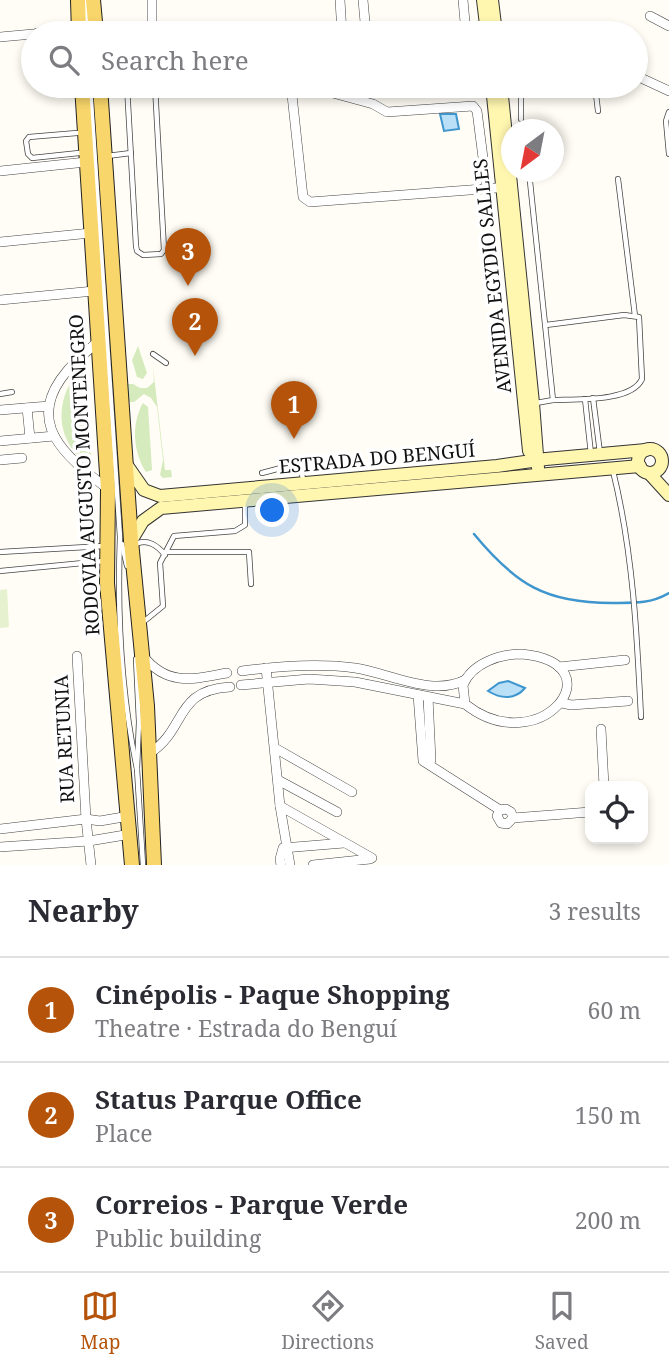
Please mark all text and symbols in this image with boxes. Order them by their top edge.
search box [21,21,648,98]
icon: search [45,41,83,79]
text: Search here [101,42,249,78]
north arrow [501,119,564,182]
street label: AVENIDA EGYDIO SALLES [467,157,517,395]
pin: 3 [165,228,211,286]
pin: 2 [172,298,218,356]
street label: RODOVIA AUGUSTO MONTENEGRO [63,314,105,636]
pin: 1 [271,381,317,439]
street label: ESTRADA DO BENGUÍ [278,436,476,480]
your location [255,493,289,527]
street label: RUA RETUNIA [48,674,80,804]
map controls [585,781,648,844]
button: locate [585,781,648,844]
text: Nearby [28,890,139,931]
text: 3 results [548,895,641,927]
text: Cinépolis - Paque Shopping [95,976,450,1012]
text: 1 [45,994,58,1026]
text: 60 m [588,994,641,1026]
text: Theatre · Estrada do Benguí [95,1012,397,1044]
text: Status Parque Office [95,1081,362,1117]
text: 2 [45,1099,58,1131]
text: 150 m [575,1099,641,1131]
text: Place [95,1117,153,1149]
text: Correios - Parque Verde [95,1186,408,1222]
text: 3 [45,1204,58,1236]
text: 200 m [575,1204,641,1236]
text: Public building [95,1222,261,1254]
tab: Map [80,1287,121,1355]
tab: Directions [281,1287,374,1355]
tab: Saved [535,1287,589,1355]

